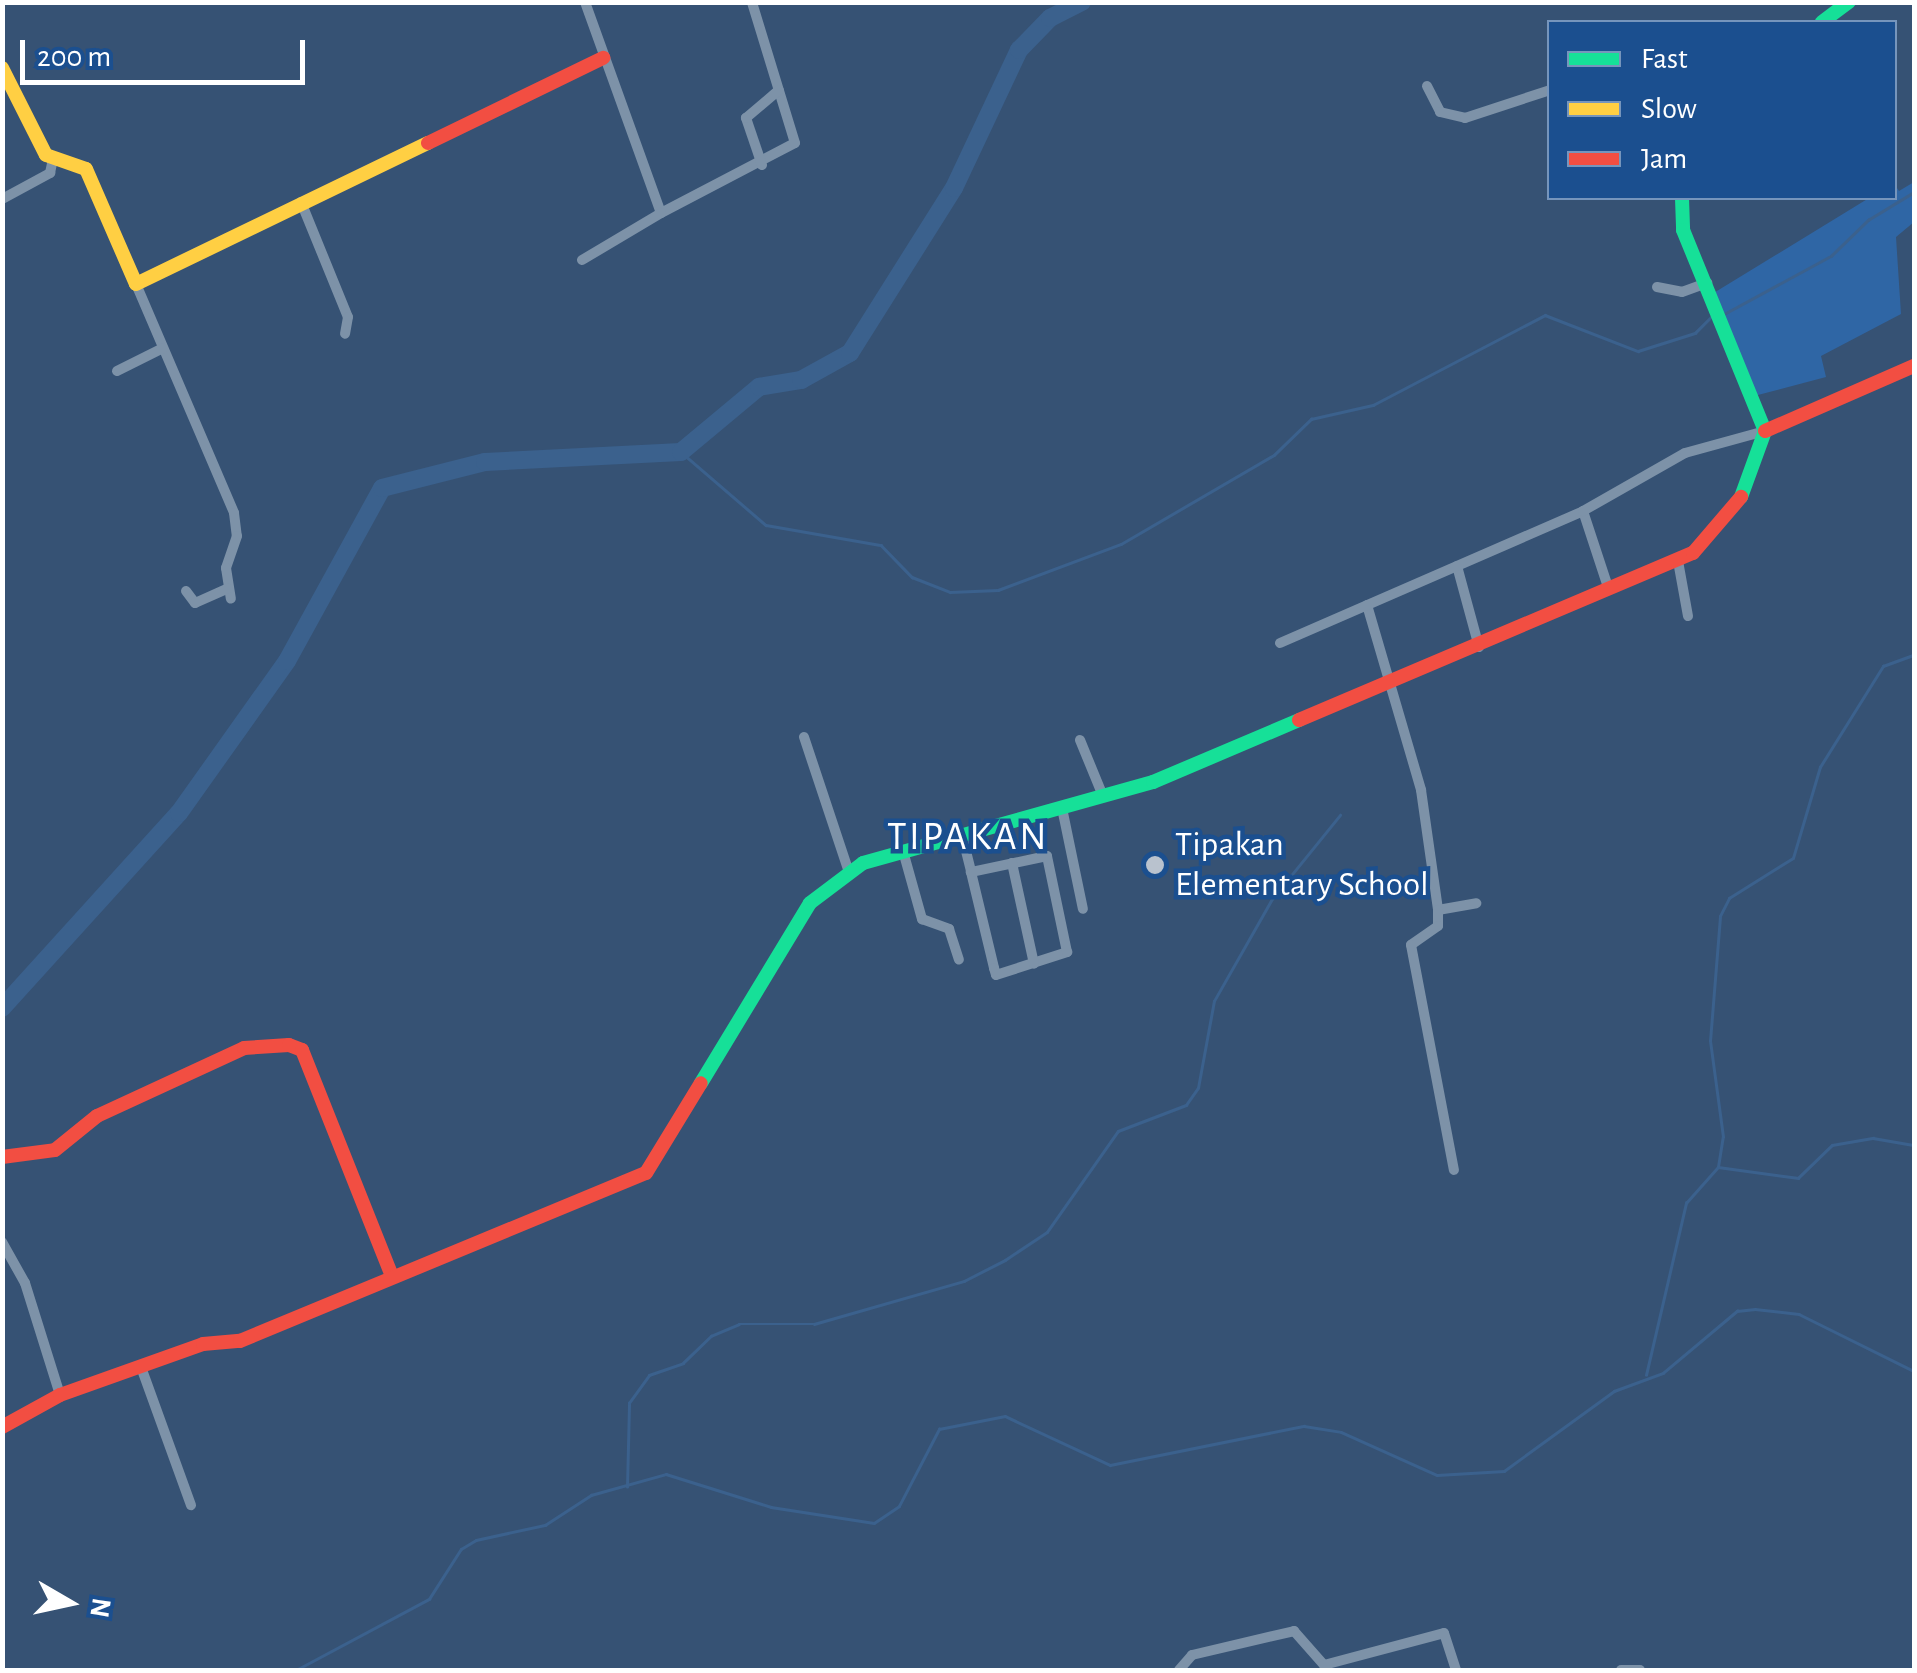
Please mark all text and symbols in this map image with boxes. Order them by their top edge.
scale bar [25,20,310,82]
legend [1547,20,1897,200]
text: 200 m [37,42,111,72]
text: Fast [1641,44,1688,74]
text: Slow [1641,94,1697,124]
text: Jam [1641,144,1687,174]
district label: TIPAKAN [887,813,1049,861]
place label: Tipakan Elementary School [1175,824,1429,906]
marker: Tipakan Elementary School [1144,854,1166,876]
north arrow [20,1553,120,1653]
text: N [84,1596,115,1619]

